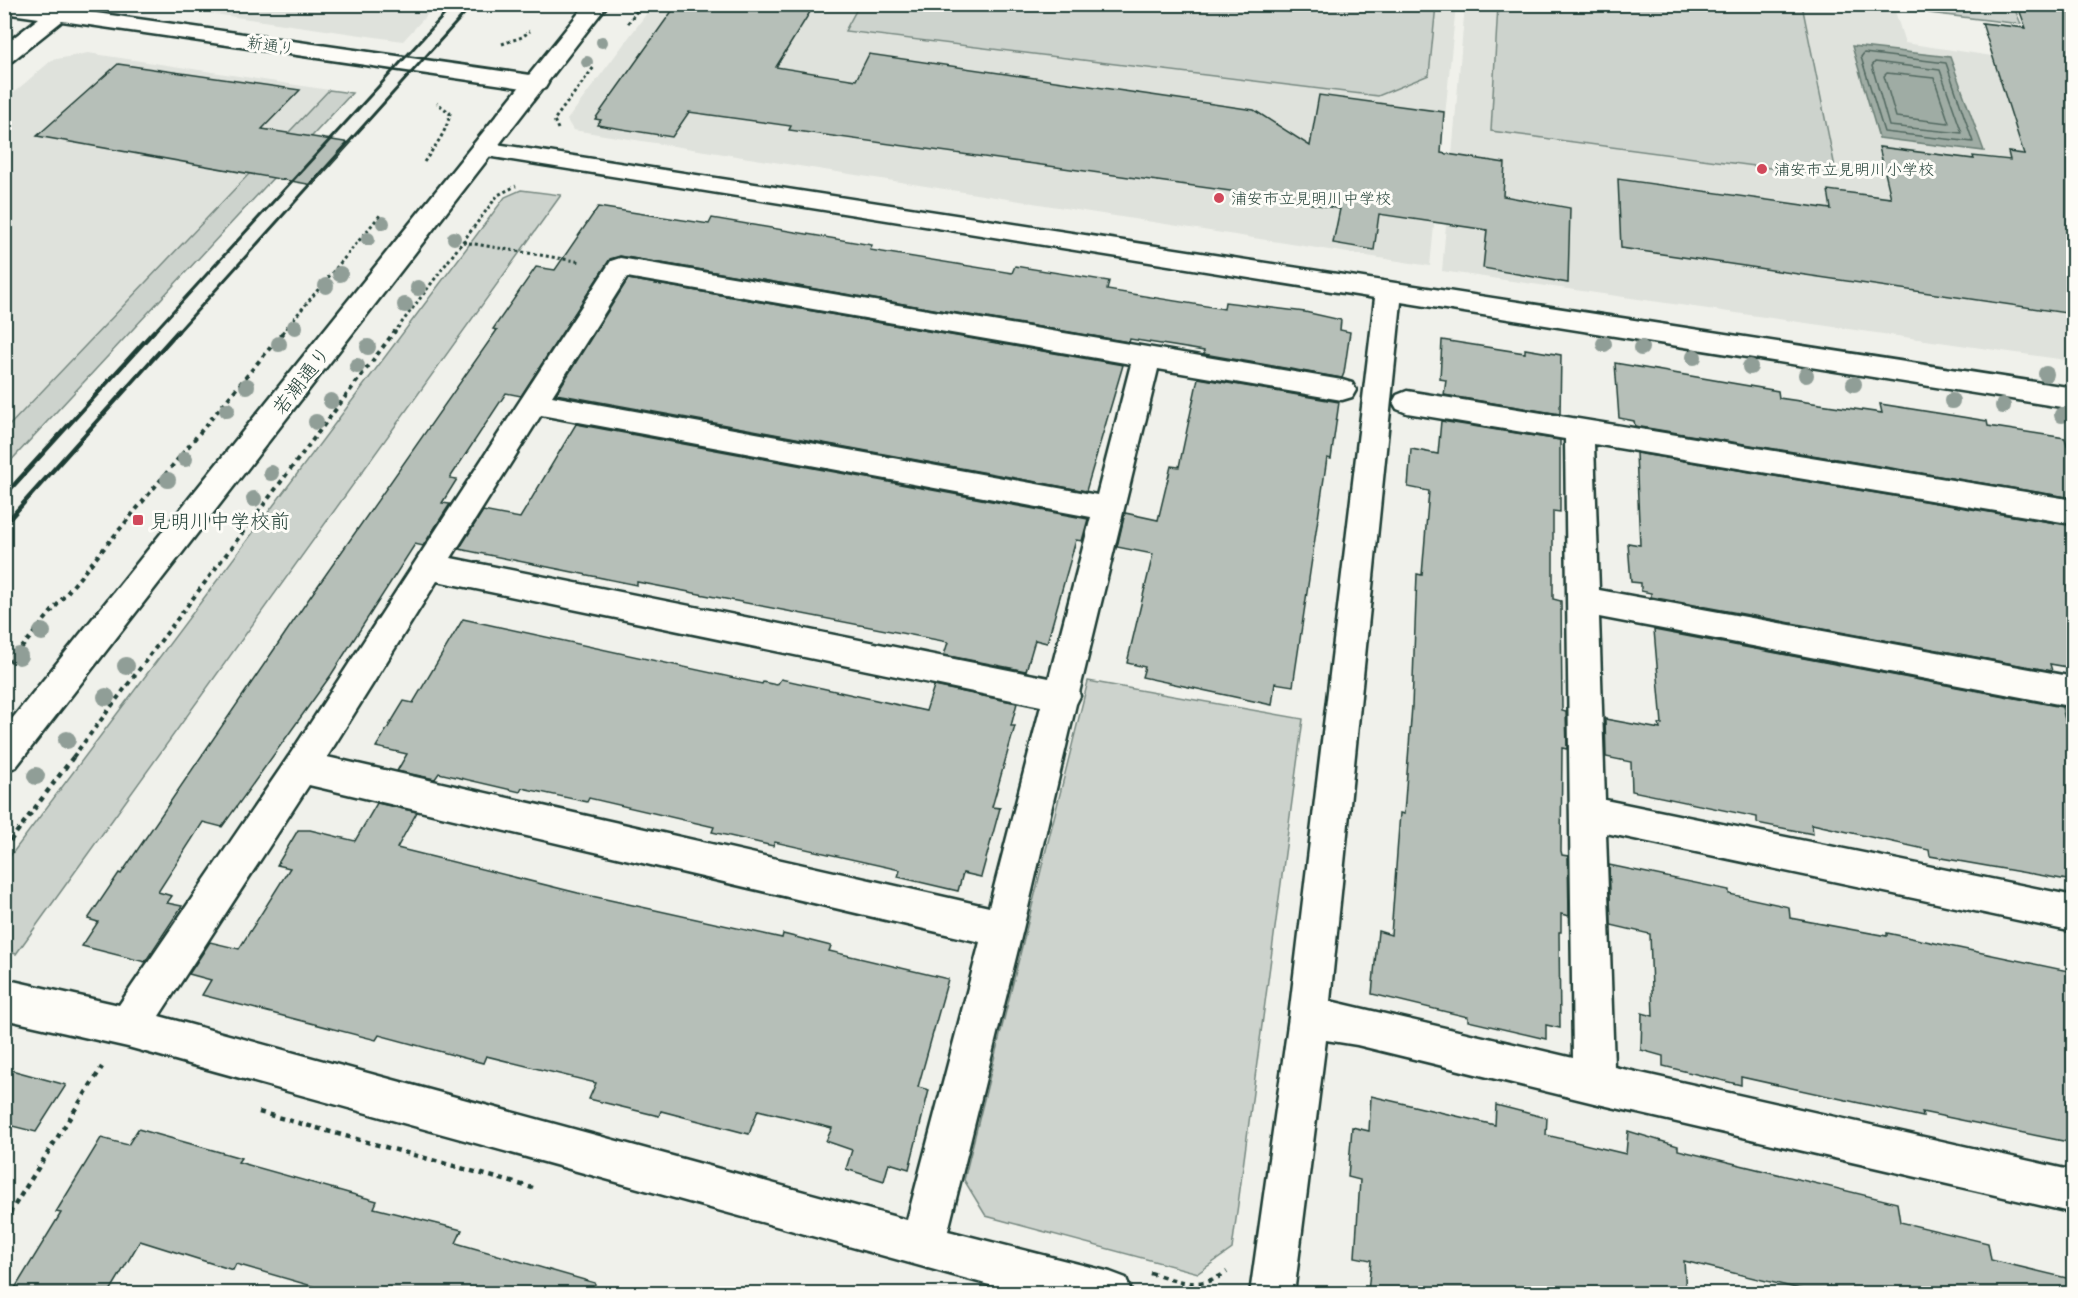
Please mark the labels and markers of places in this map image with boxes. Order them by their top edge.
place label: 浦安市立見明川小学校 [1774,159,1934,179]
marker: 浦安市立見明川小学校 [1755,162,1769,176]
place label: 浦安市立見明川中学校 [1231,188,1391,208]
marker: 浦安市立見明川中学校 [1212,191,1226,205]
place label: 見明川中学校前 [150,508,290,533]
marker: 見明川中学校前 [131,513,145,527]

